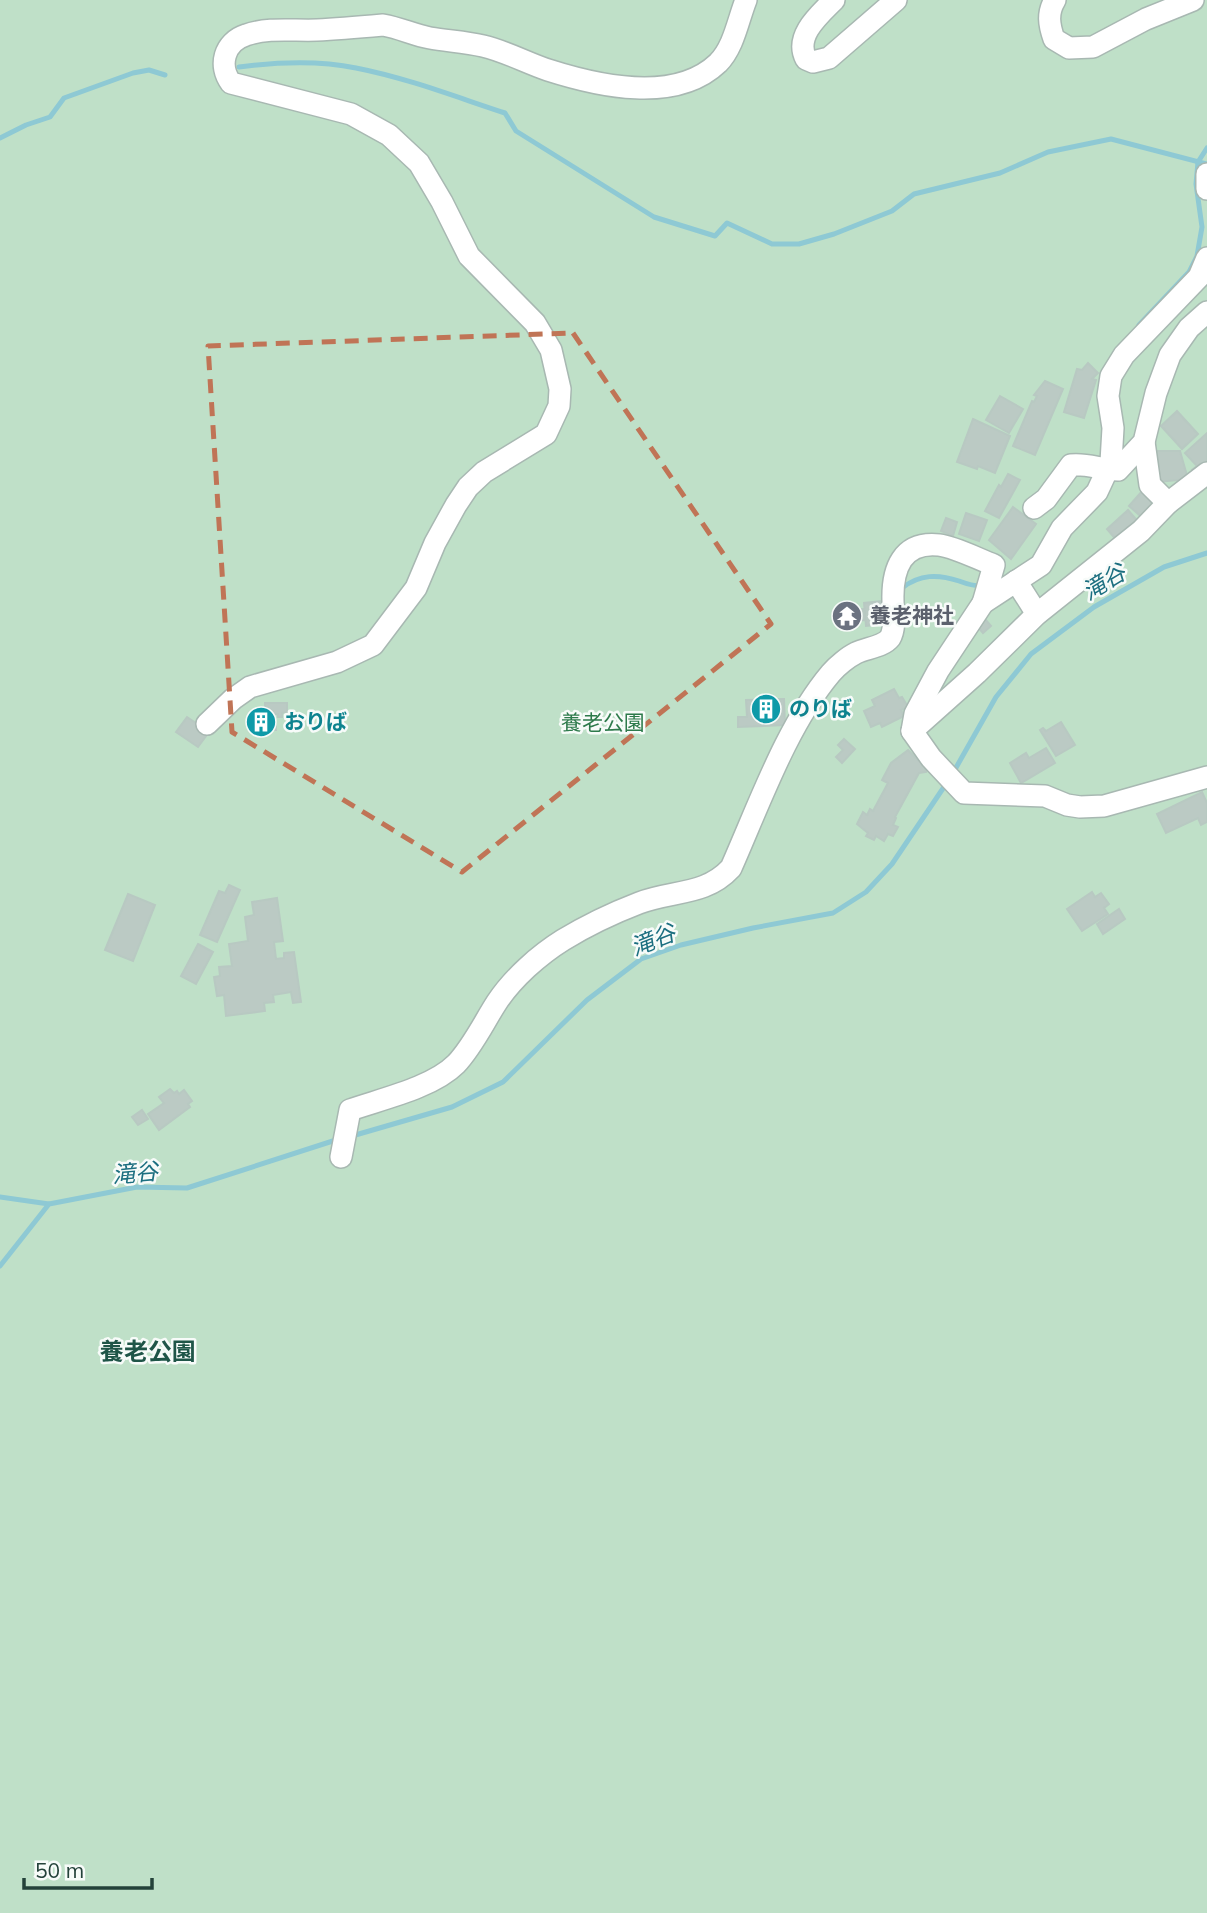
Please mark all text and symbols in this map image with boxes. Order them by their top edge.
water label: 滝谷 [1077,556,1133,606]
temple icon: 養老神社 [830,599,864,633]
place label: 養老神社 [870,602,954,628]
building icon: のりば [749,692,783,726]
place label: のりば [789,695,852,721]
building icon: おりば [244,705,278,739]
place label: おりば [284,708,347,734]
park label: 養老公園 [561,709,645,735]
water label: 滝谷 [626,917,681,962]
water label: 滝谷 [111,1156,161,1189]
district label: 養老公園 [100,1336,196,1366]
scale bar [24,1846,152,1890]
text: 50 m [35,1857,84,1883]

